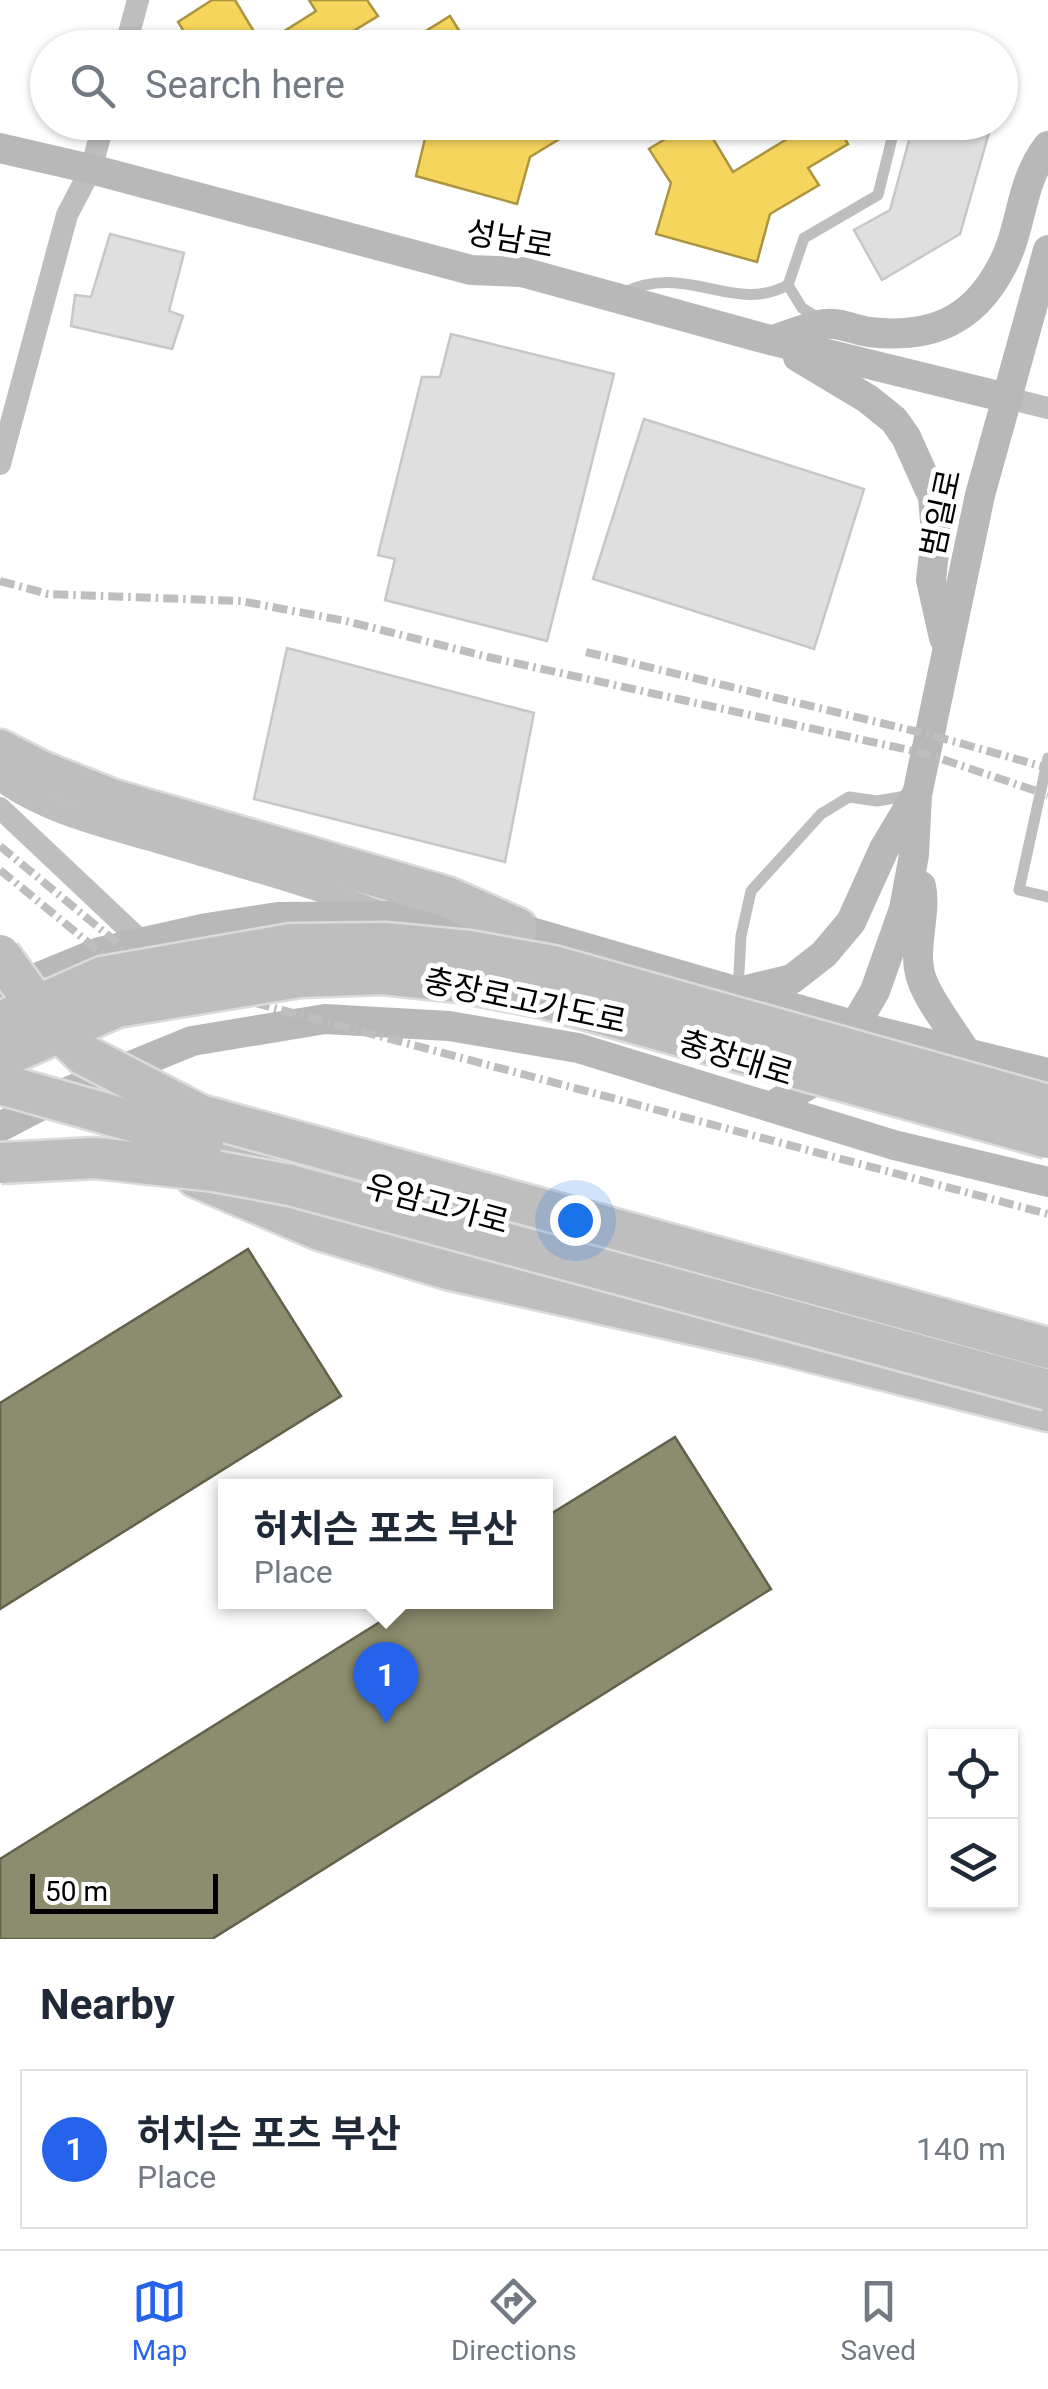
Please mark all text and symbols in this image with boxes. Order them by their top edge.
search box [30,30,1018,140]
icon: search [65,58,120,113]
text: Search here [145,63,345,107]
street label: 성남로 [463,213,557,265]
street label: 범일로 [913,466,969,560]
street label: 충장로고가도로 [420,961,630,1041]
street label: 충장대로 [674,1023,798,1093]
street label: 우암고가로 [361,1167,513,1241]
your location [550,1195,601,1246]
popup [218,1479,553,1609]
text: 허치슨 포츠 부산 [254,1507,517,1551]
text: Place [254,1553,333,1591]
pin: 1 [354,1642,418,1724]
map controls [928,1729,1018,1909]
button: locate [928,1729,1018,1819]
button: layers [928,1819,1018,1909]
scale bar [30,1869,218,1914]
text: 50 m [45,1875,108,1908]
text: Nearby [40,1980,175,2029]
text: 허치슨 포츠 부산 [137,2112,401,2156]
text: 1 [65,2130,84,2168]
text: 140 m [916,2130,1006,2168]
text: Place [137,2158,216,2196]
tab: Map [132,2274,187,2367]
tab: Directions [451,2274,577,2367]
tab: Saved [840,2274,916,2367]

